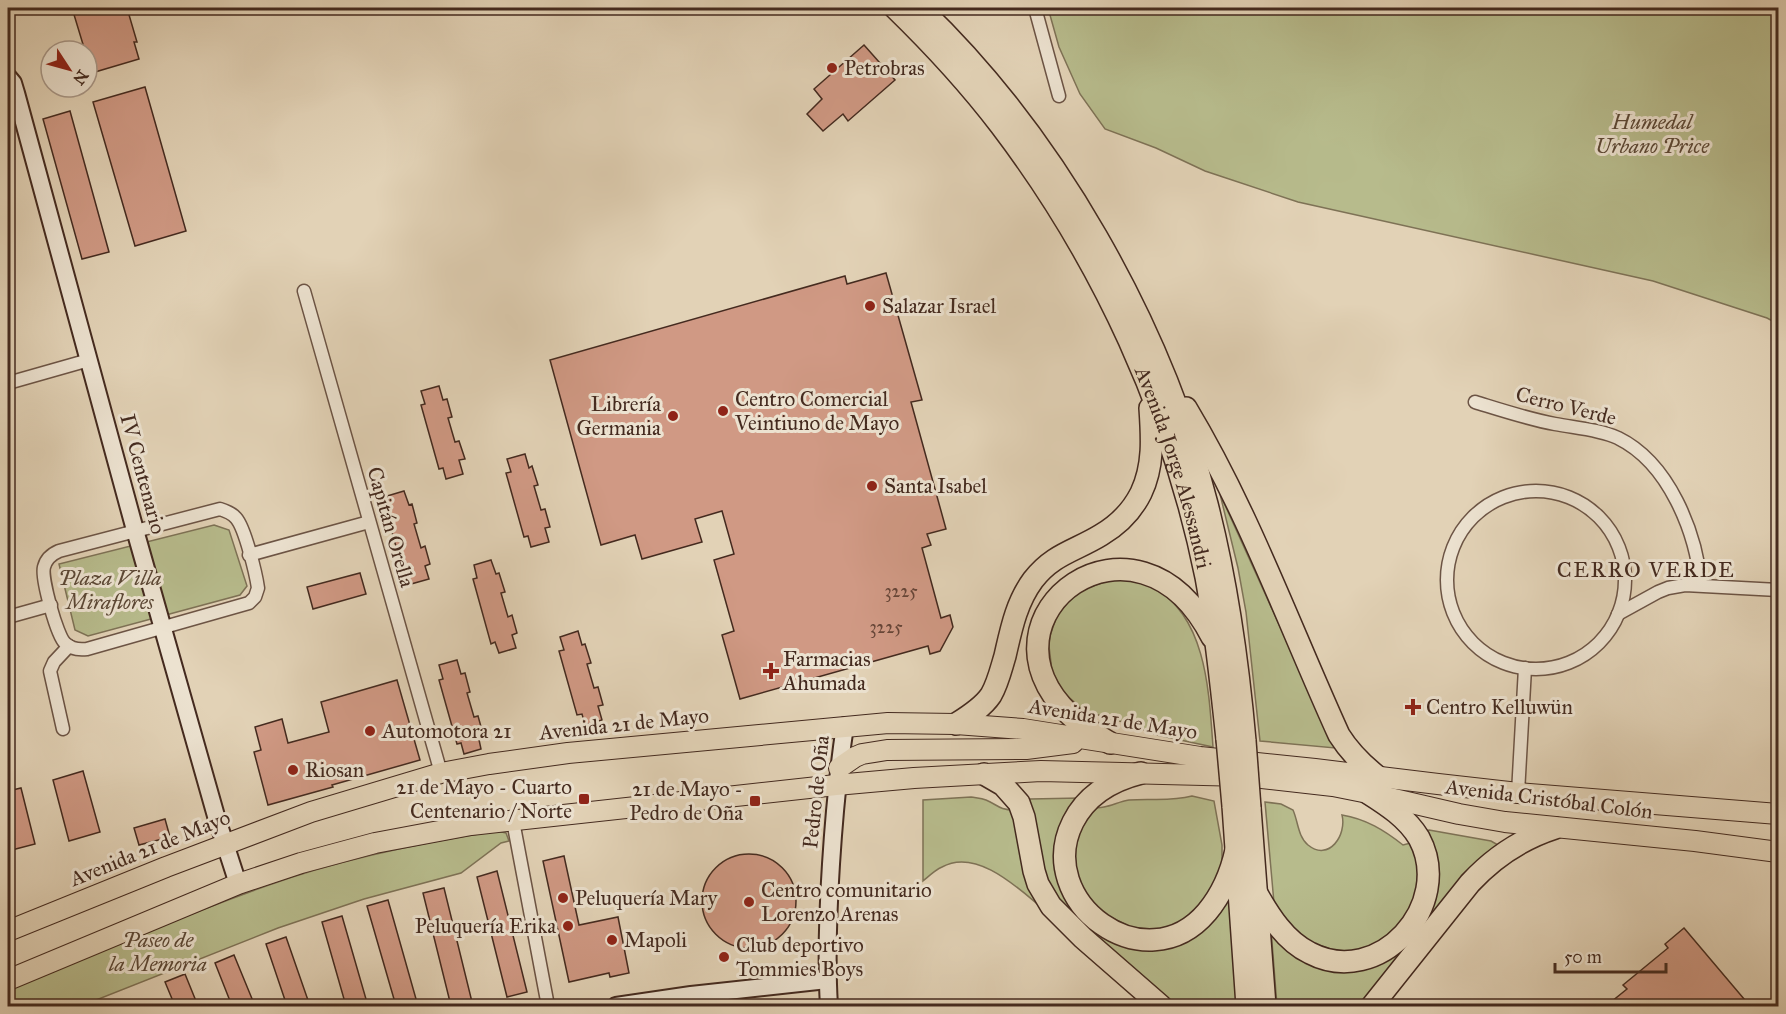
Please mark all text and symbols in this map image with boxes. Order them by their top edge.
north arrow [39,39,99,99]
place label: Petrobras [844,55,925,81]
marker: Petrobras [825,61,839,75]
text: N [69,66,92,89]
park label: Humedal Urbano Price [1595,109,1710,159]
place label: Salazar Israel [882,293,996,319]
marker: Salazar Israel [863,299,877,313]
street label: Avenida Jorge Alessandri [1129,362,1217,571]
street label: Cerro Verde [1513,381,1619,431]
place label: Centro Comercial Veintiuno de Mayo [734,386,900,436]
place label: Librería Germania [577,391,661,441]
marker: Centro Comercial Veintiuno de Mayo [716,404,730,418]
marker: Librería Germania [666,409,680,423]
street label: IV Centenario [115,411,172,537]
street label: Capitán Orella [361,464,421,590]
place label: Santa Isabel [884,473,987,499]
marker: Santa Isabel [865,479,879,493]
district label: CERRO VERDE [1557,556,1735,583]
park label: Plaza Villa Miraflores [58,565,162,616]
house number: 3225 [884,580,918,602]
house number: 3225 [869,616,903,638]
place label: Farmacias Ahumada [782,646,871,696]
marker: Farmacias Ahumada [764,664,778,678]
street label: Avenida 21 de Mayo [1026,693,1199,745]
place label: Centro Kelluwün [1426,694,1573,720]
marker: Centro Kelluwün [1404,698,1422,716]
street label: Avenida 21 de Mayo [537,702,710,746]
place label: Automotora 21 [381,718,512,744]
marker: Automotora 21 [363,724,377,738]
street label: Pedro de Oña [797,734,835,850]
place label: Riosan [305,757,364,783]
marker: Riosan [286,763,300,777]
street label: Avenida Cristóbal Colón [1443,773,1654,825]
place label: 21 de Mayo - Cuarto Centenario / Norte [396,774,572,824]
place label: 21 de Mayo - Pedro de Oña [629,776,743,826]
marker: 21 de Mayo - Cuarto Centenario / Norte [577,792,591,806]
marker: 21 de Mayo - Pedro de Oña [748,794,762,808]
street label: Avenida 21 de Mayo [65,804,234,892]
place label: Centro comunitario Lorenzo Arenas [761,877,932,927]
place label: Peluquería Mary [575,885,718,911]
marker: Peluquería Mary [556,891,570,905]
marker: Centro comunitario Lorenzo Arenas [742,895,756,909]
place label: Peluquería Erika [415,913,556,939]
marker: Peluquería Erika [561,919,575,933]
park label: Paseo de la Memoria [108,927,207,977]
place label: Mapoli [624,927,687,953]
place label: Club deportivo Tommies Boys [736,932,864,982]
marker: Mapoli [605,933,619,947]
scale bar [1555,936,1666,974]
text: 50 m [1564,946,1602,968]
marker: Club deportivo Tommies Boys [717,950,731,964]

